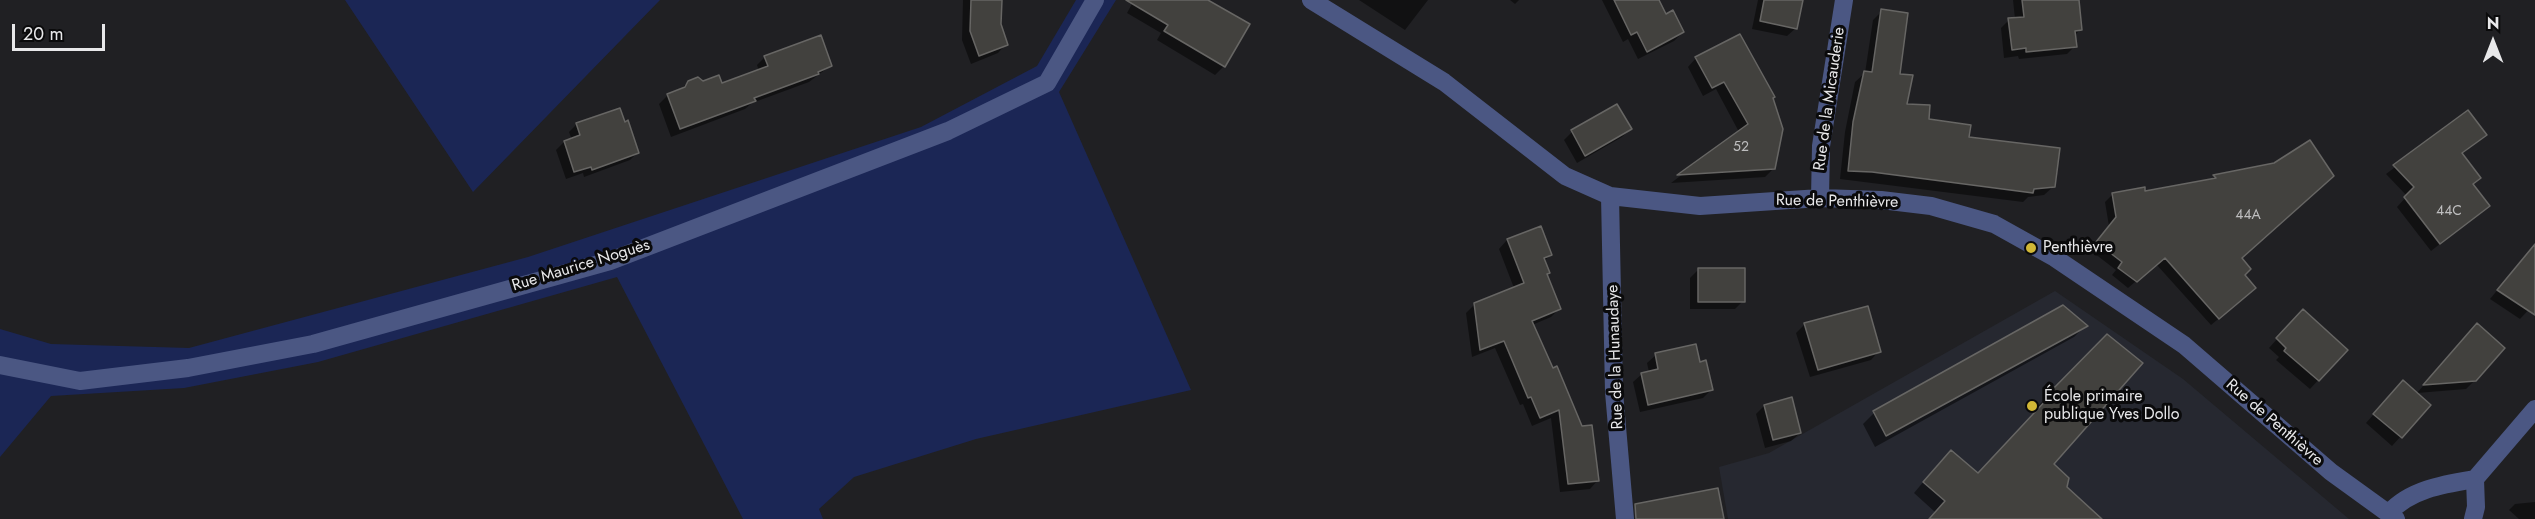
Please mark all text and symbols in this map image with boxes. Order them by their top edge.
scale bar [15,12,108,50]
north arrow [2463,12,2523,72]
text: N [2487,12,2499,35]
text: 20 m [23,21,63,47]
street label: Rue de la Micauderie [1810,26,1850,172]
house number: 52 [1733,140,1749,156]
street label: Rue de Penthièvre [1776,191,1898,213]
house number: 44C [2436,204,2462,220]
house number: 44A [2235,208,2261,224]
street label: Rue Maurice Noguès [510,236,652,296]
place label: Penthièvre [2043,238,2113,258]
marker: Penthièvre [2024,241,2038,255]
street label: Rue de la Hunaudaye [1604,284,1628,430]
street label: Rue de Penthièvre [2221,376,2327,470]
place label: École primaire publique Yves Dollo [2044,387,2180,425]
marker: École primaire publique Yves Dollo [2025,399,2039,413]

